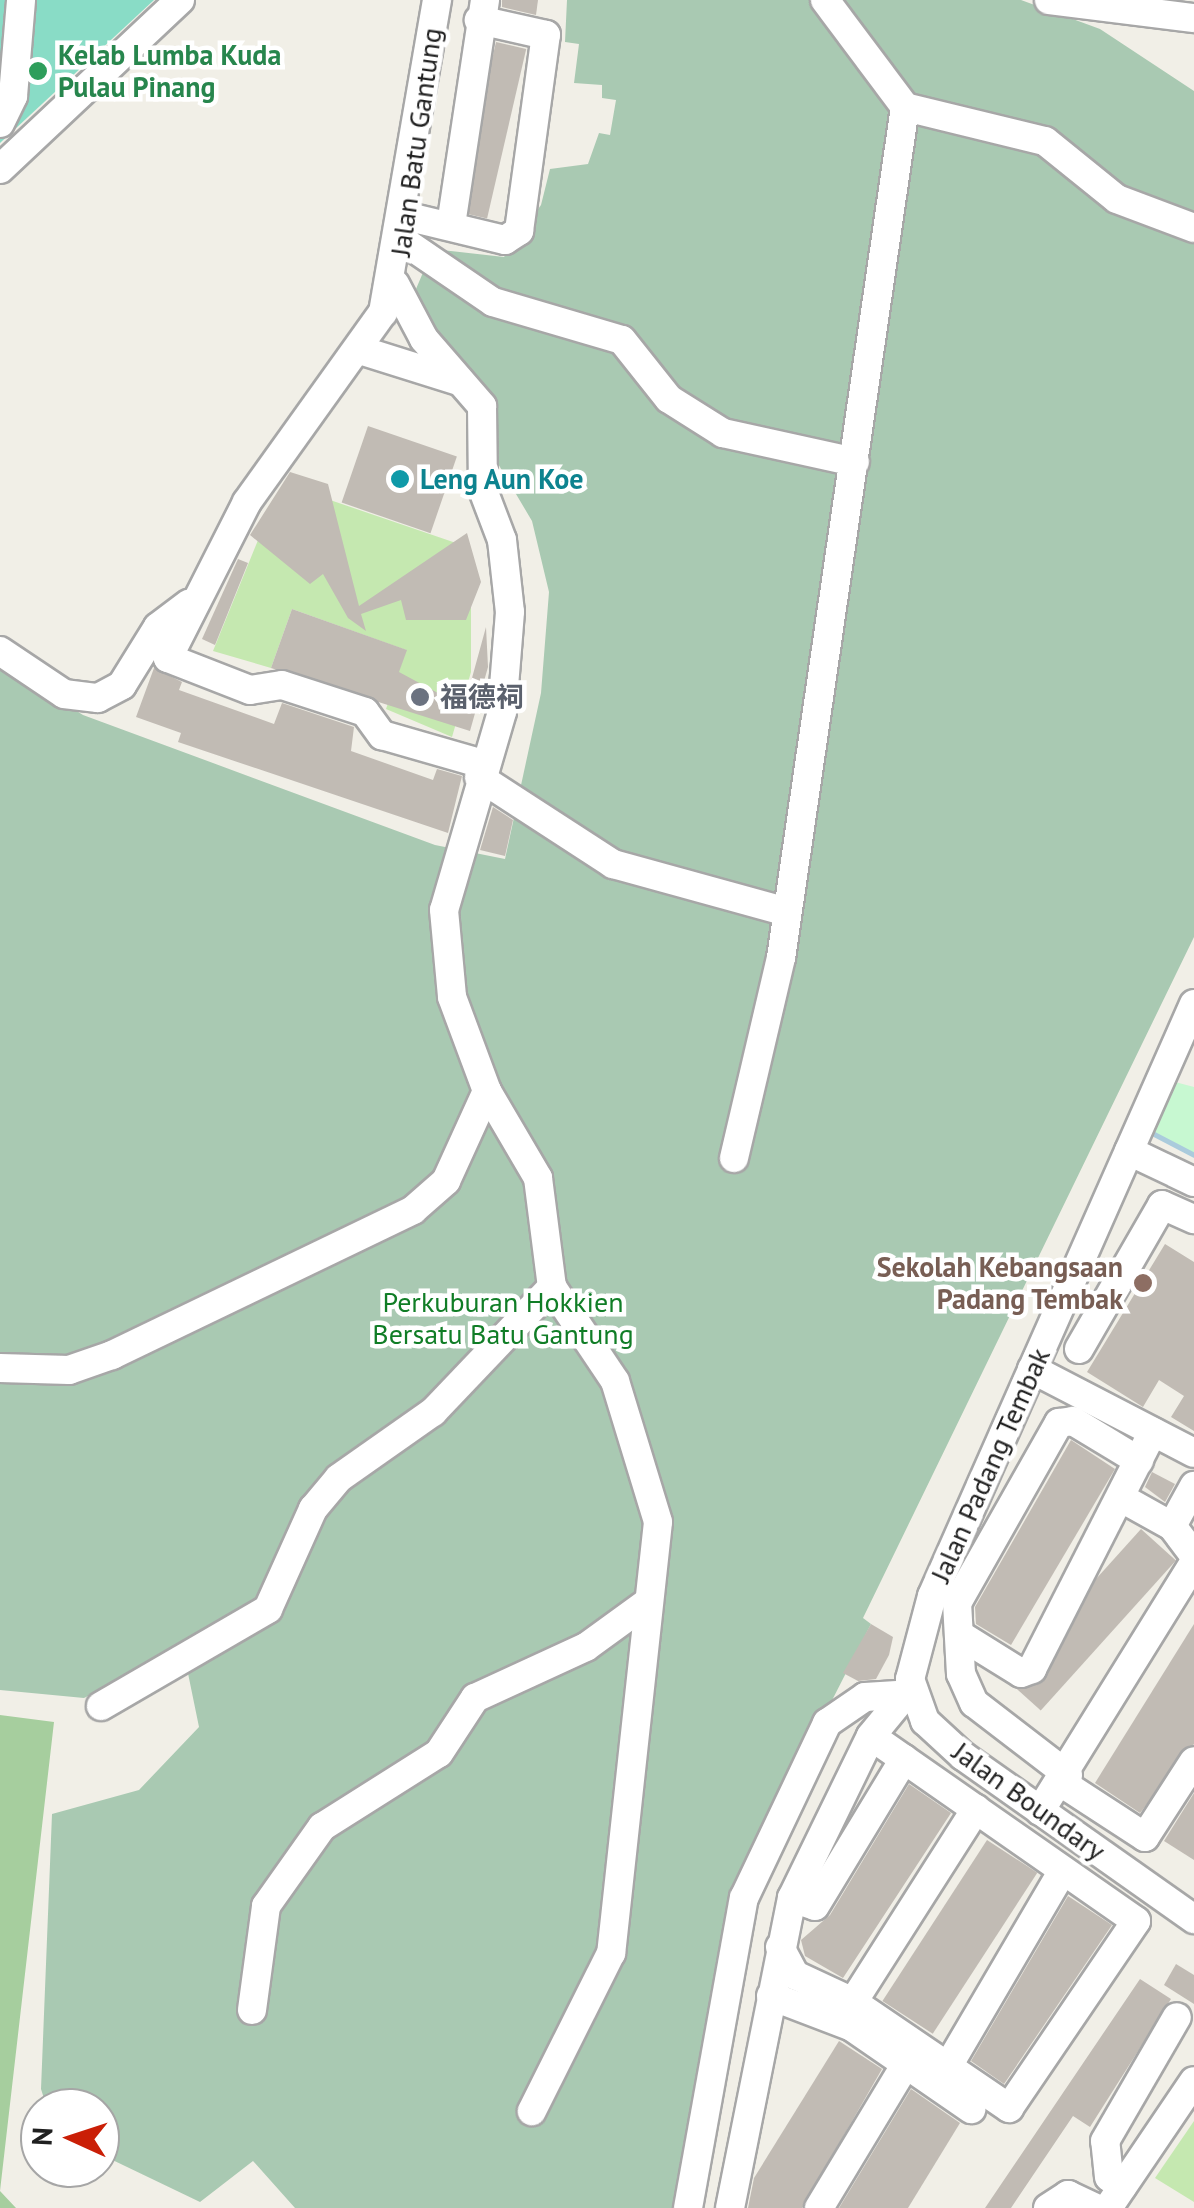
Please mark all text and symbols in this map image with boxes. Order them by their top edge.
street label: Jalan Batu Gantung [383,26,449,258]
place label: Kelab Lumba Kuda Pulau Pinang [58,38,281,104]
marker: Kelab Lumba Kuda Pulau Pinang [27,60,49,82]
place label: Leng Aun Koe [420,462,585,496]
marker: Leng Aun Koe [389,468,411,490]
place label: 福德祠 [440,680,524,714]
marker: 福德祠 [409,686,431,708]
place label: Sekolah Kebangsaan Padang Tembak [877,1250,1123,1316]
marker: Sekolah Kebangsaan Padang Tembak [1132,1272,1154,1294]
park label: Perkuburan Hokkien Bersatu Batu Gantung [372,1285,634,1351]
street label: Jalan Padang Tembak [923,1342,1057,1588]
street label: Jalan Boundary [946,1734,1112,1868]
north arrow [20,2088,120,2188]
text: N [23,2126,60,2147]

